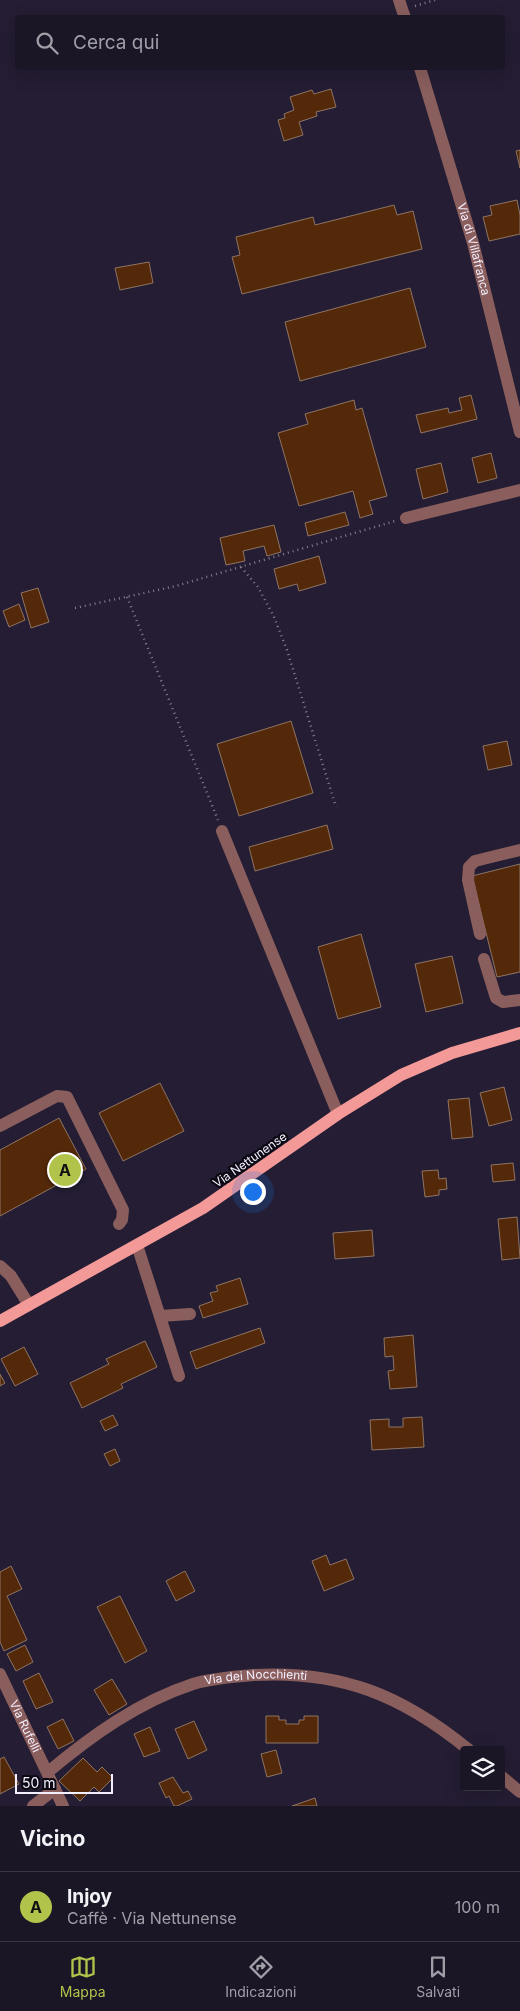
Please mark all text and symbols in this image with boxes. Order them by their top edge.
search box [15,15,505,70]
icon: search [33,29,61,57]
text: Cerca qui [73,31,159,54]
street label: Via di Villafranca [454,201,494,297]
street label: Via Nettunense [210,1129,289,1191]
pin: A [49,1151,81,1189]
your location [240,1179,266,1205]
street label: Via dei Nocchienti [203,1666,308,1688]
street label: Via Rufelli [7,1698,44,1755]
map controls [460,1746,505,1791]
button: layers [460,1746,505,1791]
scale bar [15,1771,112,1794]
text: 50 m [22,1774,56,1791]
text: Vicino [20,1826,85,1851]
text: Injoy [67,1885,112,1908]
text: A [30,1897,42,1917]
text: 100 m [455,1897,500,1917]
text: Caffè · Via Nettunense [67,1908,237,1928]
tab: Mappa [60,1953,106,2000]
tab: Indicazioni [225,1953,296,2000]
tab: Salvati [416,1953,460,2000]

